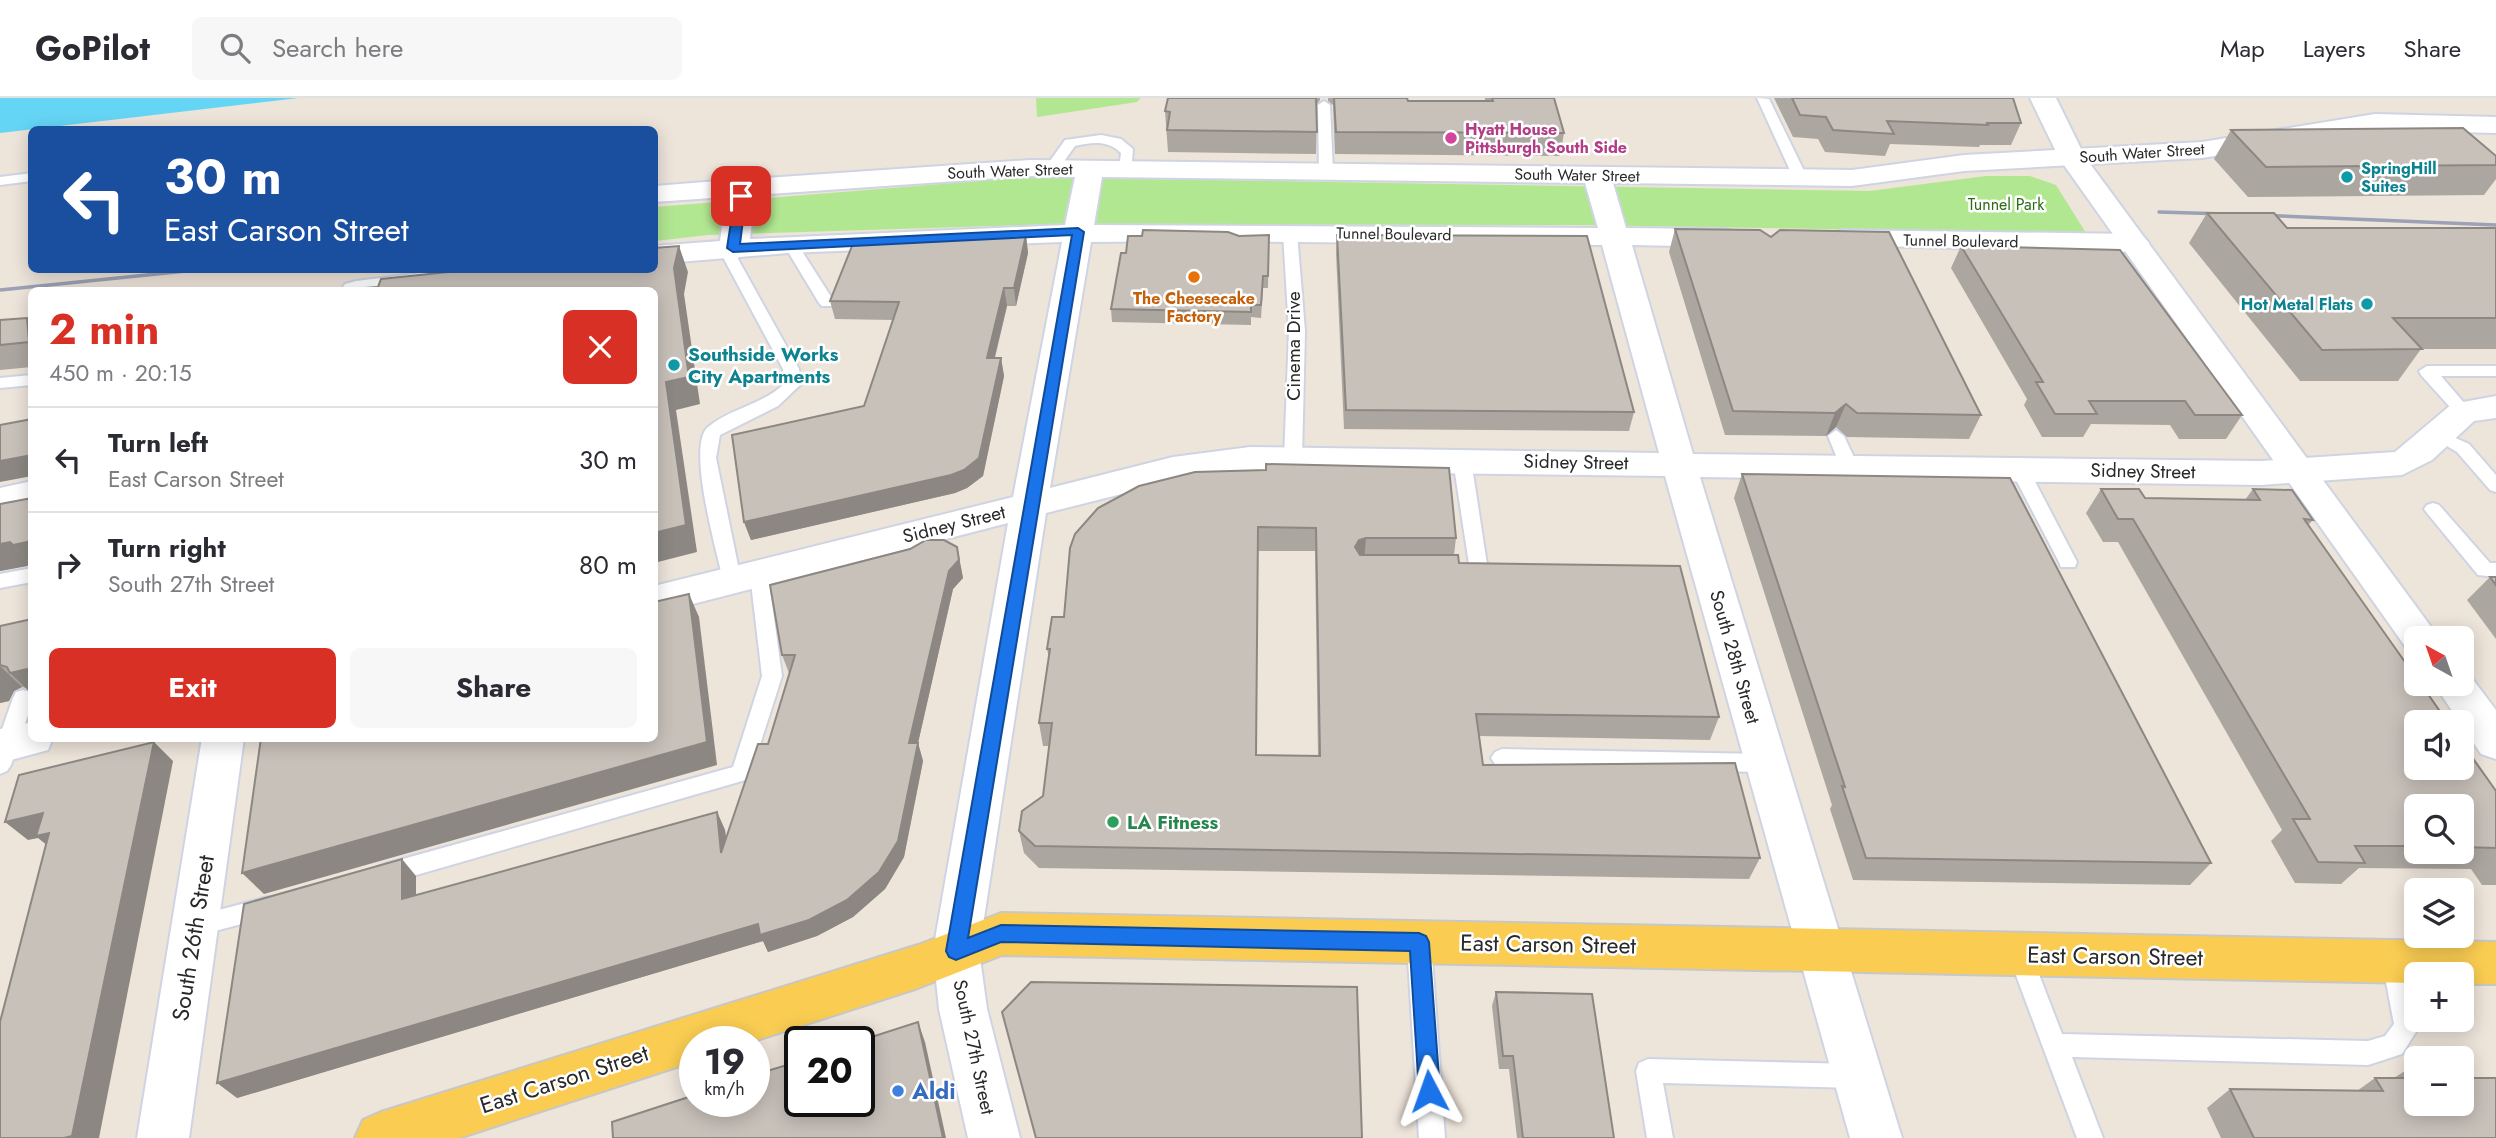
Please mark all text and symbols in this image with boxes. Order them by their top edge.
search box [192,17,682,80]
text: GoPilot [35,25,150,72]
icon: search [216,29,254,67]
text: Search here [272,29,403,67]
text: Map [2220,31,2265,66]
text: Layers [2303,31,2365,66]
text: Share [2403,31,2461,66]
place label: Hyatt House Pittsburgh South Side [1465,118,1627,159]
marker: Hyatt House Pittsburgh South Side [1443,130,1459,146]
street label: South Water Street [2079,137,2206,169]
text: 30 m [164,142,282,212]
icon: left [49,154,140,245]
street label: South Water Street [947,157,1073,185]
place label: SpringHill Suites [2361,157,2436,198]
street label: South Water Street [1514,162,1640,188]
pin [711,166,771,226]
marker: SpringHill Suites [2339,169,2355,185]
icon: arrive [722,177,760,215]
park label: Tunnel Park [1968,193,2045,216]
text: East Carson Street [164,207,409,253]
street label: Tunnel Boulevard [1336,221,1452,247]
street label: Tunnel Boulevard [1903,228,2019,254]
marker: The Cheesecake Factory [1186,269,1202,285]
place label: The Cheesecake Factory [1133,287,1255,328]
street label: Cinema Drive [1280,291,1307,401]
place label: Hot Metal Flats [2241,293,2353,316]
marker: Hot Metal Flats [2359,296,2375,312]
text: 2 min [49,299,159,360]
button: close [563,310,637,384]
place label: Southside Works City Apartments [688,341,839,390]
text: 450 m · 20:15 [49,356,192,390]
marker: Southside Works City Apartments [666,357,682,373]
text: Turn left [108,424,208,462]
icon: left [49,441,87,479]
text: 30 m [579,441,637,479]
street label: Sidney Street [1523,448,1629,476]
street label: Sidney Street [2090,457,2196,485]
text: East Carson Street [108,462,284,496]
street label: Sidney Street [900,498,1009,550]
text: Turn right [108,529,226,567]
icon: right [49,546,87,584]
text: 80 m [579,546,637,584]
text: South 27th Street [108,567,274,601]
street label: South 28th Street [1703,587,1767,727]
north arrow [2404,626,2474,696]
map controls [2404,626,2474,1116]
button: Exit [49,648,336,728]
button: Share [350,648,637,728]
button: sound [2404,710,2474,780]
button: search [2404,794,2474,864]
place label: LA Fitness [1127,809,1219,836]
marker: LA Fitness [1105,814,1121,830]
street label: South 26th Street [163,852,223,1023]
button: layers [2404,878,2474,948]
street label: East Carson Street [1460,925,1637,963]
street label: East Carson Street [2027,937,2204,975]
button: + [2404,962,2474,1032]
street label: South 27th Street [947,977,1002,1117]
speed limit sign: 20 [784,1026,875,1117]
street label: East Carson Street [475,1036,653,1122]
text: 19 [704,1037,745,1087]
button: − [2404,1046,2474,1116]
position arrow [1392,1054,1466,1128]
place label: Aldi [911,1074,956,1108]
text: km/h [704,1076,745,1102]
marker: Aldi [890,1083,906,1099]

